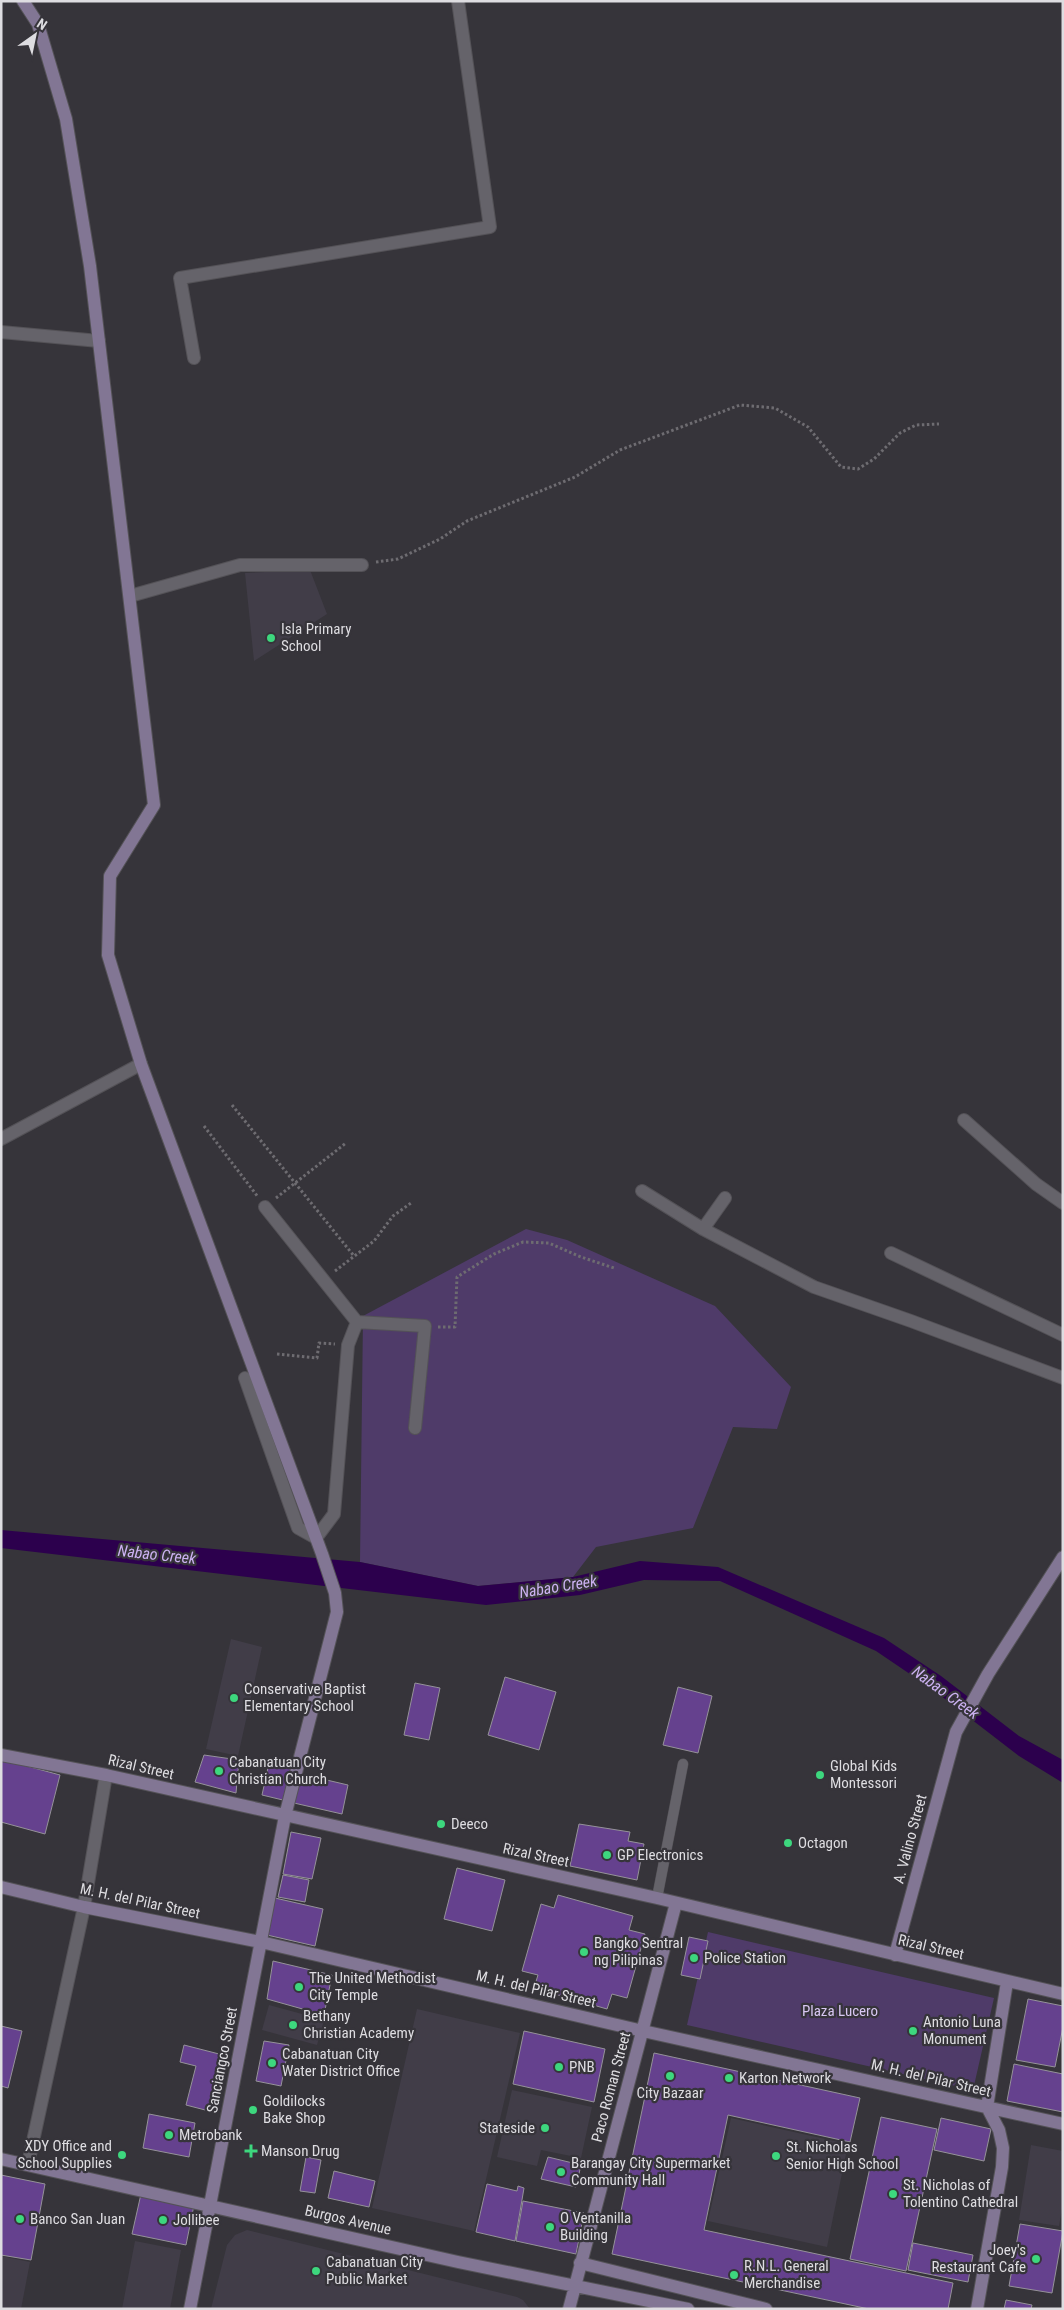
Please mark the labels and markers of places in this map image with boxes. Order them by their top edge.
place label: Isla Primary School [281,620,351,655]
marker: Isla Primary School [265,632,277,644]
place label: Conservative Baptist Elementary School [244,1680,366,1715]
marker: Conservative Baptist Elementary School [228,1692,240,1704]
place label: Cabanatuan City Christian Church [229,1753,327,1788]
place label: Global Kids Montessori [830,1757,897,1792]
marker: Cabanatuan City Christian Church [213,1765,225,1777]
marker: Global Kids Montessori [814,1769,826,1781]
place label: Deeco [451,1815,488,1833]
marker: Deeco [435,1818,447,1830]
place label: Octagon [798,1834,848,1852]
marker: Octagon [782,1837,794,1849]
place label: GP Electronics [617,1846,704,1864]
marker: GP Electronics [601,1849,613,1861]
place label: Bangko Sentral ng Pilipinas [594,1934,683,1969]
marker: Bangko Sentral ng Pilipinas [578,1946,590,1958]
place label: Police Station [704,1949,786,1967]
marker: Police Station [688,1952,700,1964]
place label: The United Methodist City Temple [309,1969,436,2004]
marker: The United Methodist City Temple [293,1981,305,1993]
place label: Bethany Christian Academy [303,2007,414,2042]
place label: Antonio Luna Monument [923,2013,1001,2048]
marker: Bethany Christian Academy [287,2019,299,2031]
marker: Antonio Luna Monument [907,2025,919,2037]
place label: Cabanatuan City Water District Office [282,2045,400,2080]
marker: Cabanatuan City Water District Office [266,2057,278,2069]
place label: PNB [569,2058,595,2076]
marker: PNB [553,2061,565,2073]
place label: Karton Network [739,2069,831,2087]
marker: City Bazaar [664,2070,676,2082]
marker: Karton Network [723,2072,735,2084]
place label: City Bazaar [637,2084,704,2102]
place label: Goldilocks Bake Shop [263,2092,325,2127]
marker: Goldilocks Bake Shop [247,2104,259,2116]
place label: Stateside [479,2119,535,2137]
marker: Stateside [539,2122,551,2134]
place label: Metrobank [179,2126,243,2144]
marker: Metrobank [163,2129,175,2141]
place label: XDY Office and School Supplies [18,2137,112,2172]
place label: St. Nicholas Senior High School [786,2138,898,2173]
place label: Manson Drug [261,2142,340,2160]
marker: Manson Drug [245,2145,257,2157]
marker: XDY Office and School Supplies [116,2149,128,2161]
marker: St. Nicholas Senior High School [770,2150,782,2162]
place label: Barangay City Supermarket Community Hall [571,2154,731,2189]
marker: Barangay City Supermarket Community Hall [555,2166,567,2178]
place label: St. Nicholas of Tolentino Cathedral [903,2176,1018,2211]
marker: St. Nicholas of Tolentino Cathedral [887,2188,899,2200]
place label: O Ventanilla Building [560,2209,631,2244]
place label: Banco San Juan [30,2210,125,2228]
place label: Jollibee [173,2211,220,2229]
marker: Banco San Juan [14,2213,26,2225]
marker: Jollibee [157,2214,169,2226]
marker: O Ventanilla Building [544,2221,556,2233]
place label: Joey's Restaurant Cafe [931,2241,1026,2276]
place label: Cabanatuan City Public Market [326,2253,423,2288]
marker: Joey's Restaurant Cafe [1030,2253,1042,2265]
place label: R.N.L. General Merchandise [744,2257,829,2292]
marker: Cabanatuan City Public Market [310,2265,322,2277]
marker: R.N.L. General Merchandise [728,2269,740,2281]

